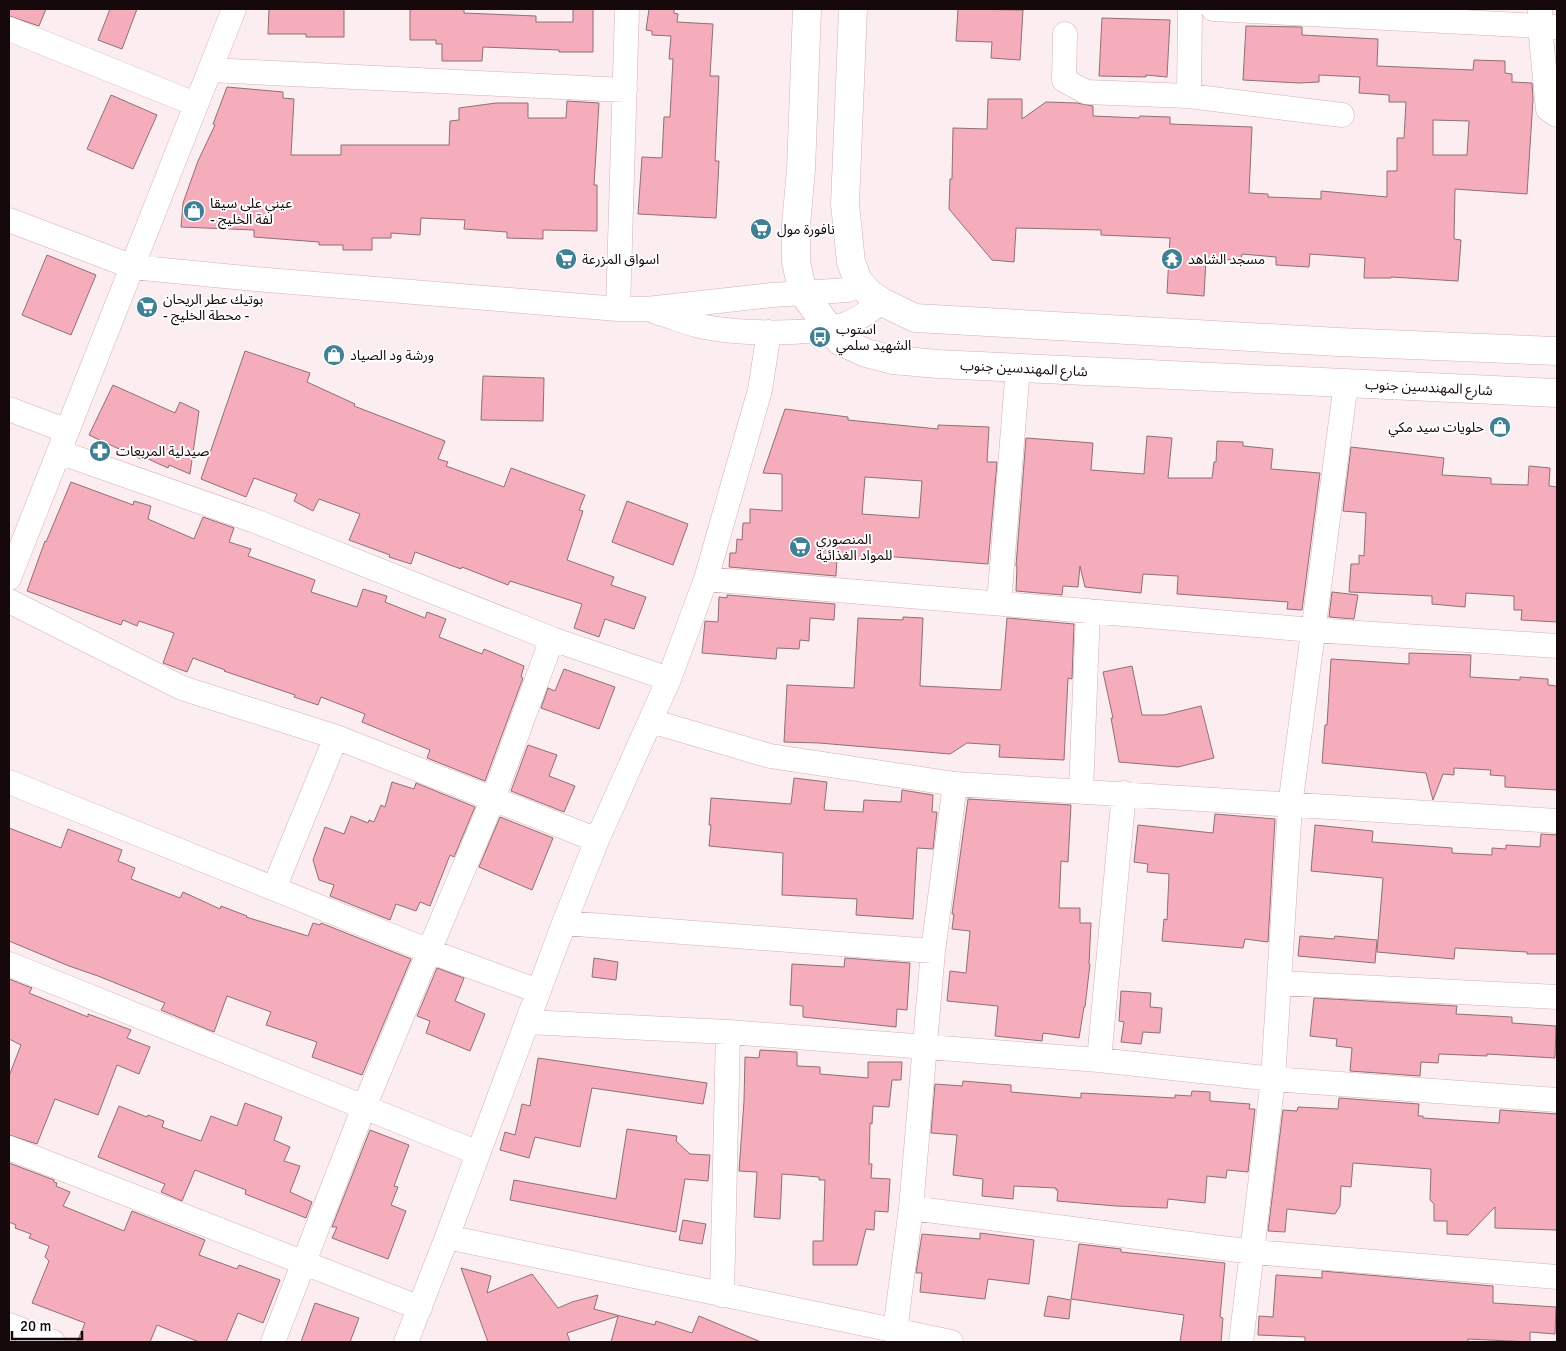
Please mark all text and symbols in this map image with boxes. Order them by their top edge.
place label: عيني على سيقا - لفة الخليج [210,195,292,230]
shop icon: عيني على سيقا - لفة الخليج [182,199,206,223]
supermarket icon: نافورة مول [749,217,773,241]
place label: نافورة مول [777,221,835,238]
supermarket icon: اسواق المزرعة [554,247,578,271]
temple icon: مسجد الشاهد [1160,247,1184,271]
place label: اسواق المزرعة [582,251,659,268]
place label: مسجد الشاهد [1188,251,1265,268]
place label: بوتيك عطر الريحان - محطة الخليج - [163,291,263,326]
supermarket icon: بوتيك عطر الريحان - محطة الخليج - [135,295,159,319]
place label: استوب الشهيد سلمي [836,321,911,356]
bus stop icon: استوب الشهيد سلمي [808,325,832,349]
shop icon: ورشة ود الصياد [322,343,346,367]
place label: ورشة ود الصياد [350,347,434,364]
street label: شارع المهندسين جنوب [960,357,1088,382]
street label: شارع المهندسين جنوب [1365,376,1493,401]
shop icon: حلويات سيد مكي [1488,415,1512,439]
place label: حلويات سيد مكي [1388,419,1484,438]
pharmacy icon: صيدلية المربعات [88,439,112,463]
place label: صيدلية المربعات [116,443,210,460]
place label: المنصوري للمواد الغذائية [816,531,892,564]
supermarket icon: المنصوري للمواد الغذائية [788,535,812,559]
scale bar [12,1308,82,1340]
text: 20 m [20,1317,51,1335]

